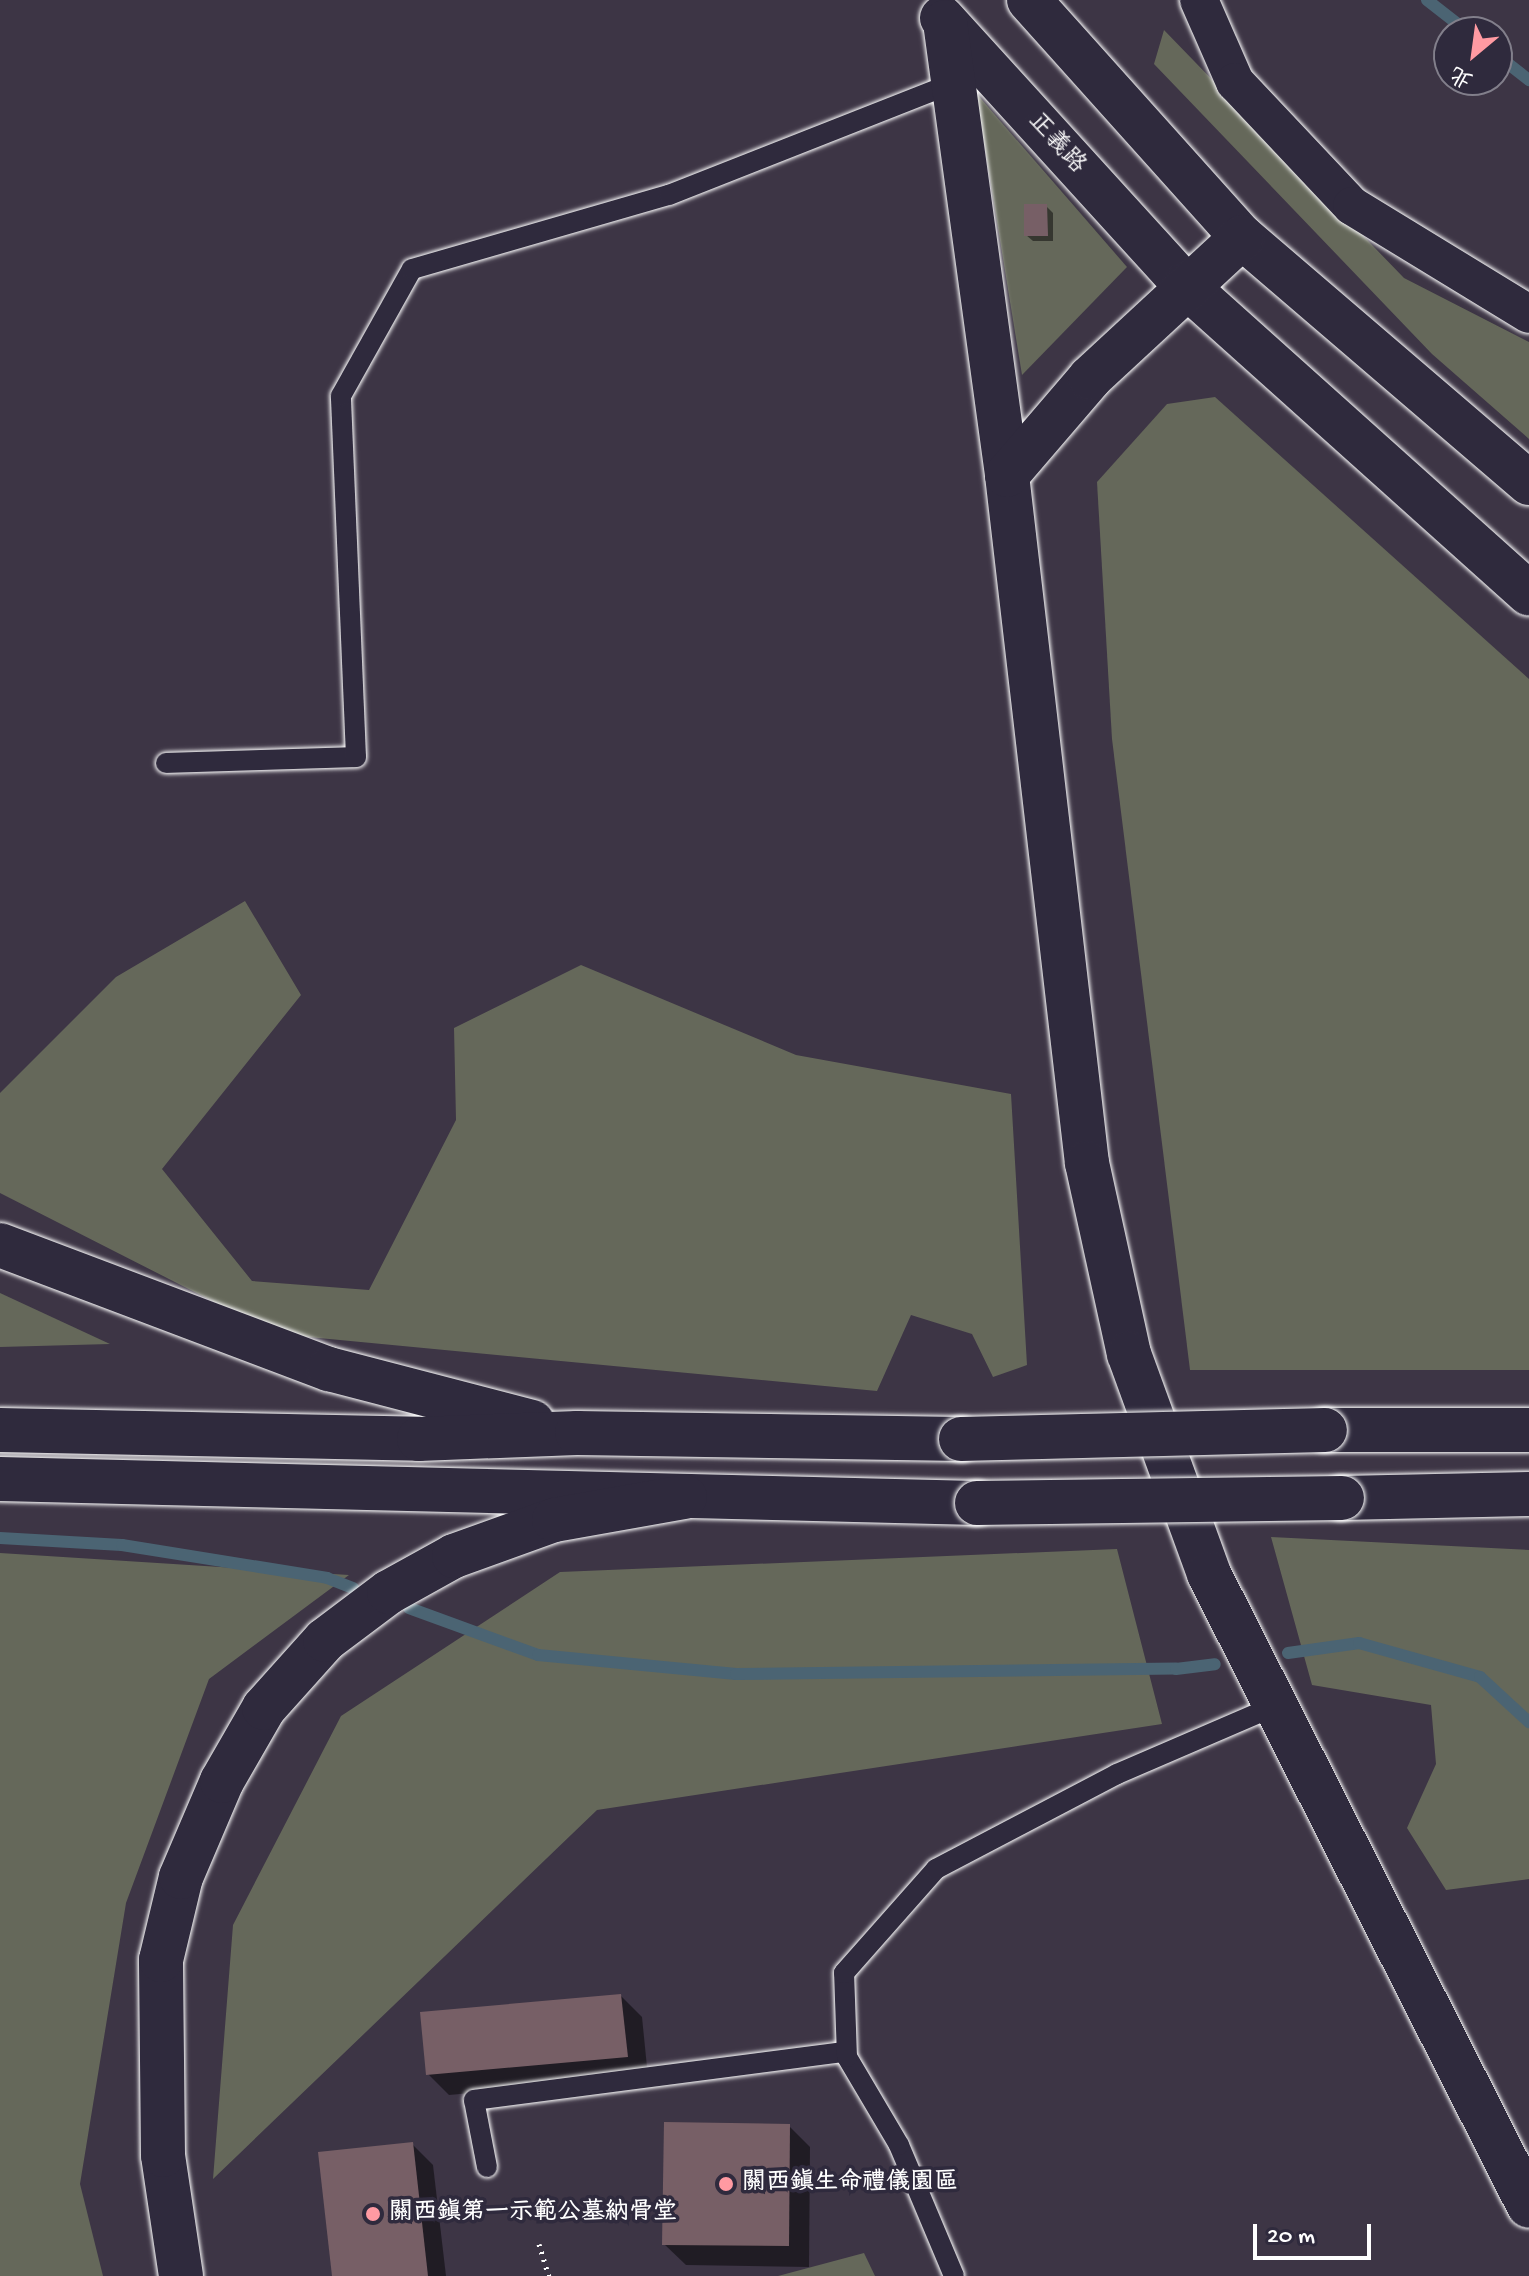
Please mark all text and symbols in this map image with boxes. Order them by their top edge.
north arrow [1433,16,1513,96]
text: 北 [1446,59,1478,92]
street label: 正義路 [1021,108,1091,180]
place label: 關西鎮生命禮儀園區 [742,2170,958,2198]
marker: 關西鎮生命禮儀園區 [717,2175,735,2193]
place label: 關西鎮第一示範公墓納骨堂 [389,2200,677,2228]
marker: 關西鎮第一示範公墓納骨堂 [364,2205,382,2223]
scale bar [1257,2208,1375,2258]
text: 20 m [1267,2223,1315,2252]

